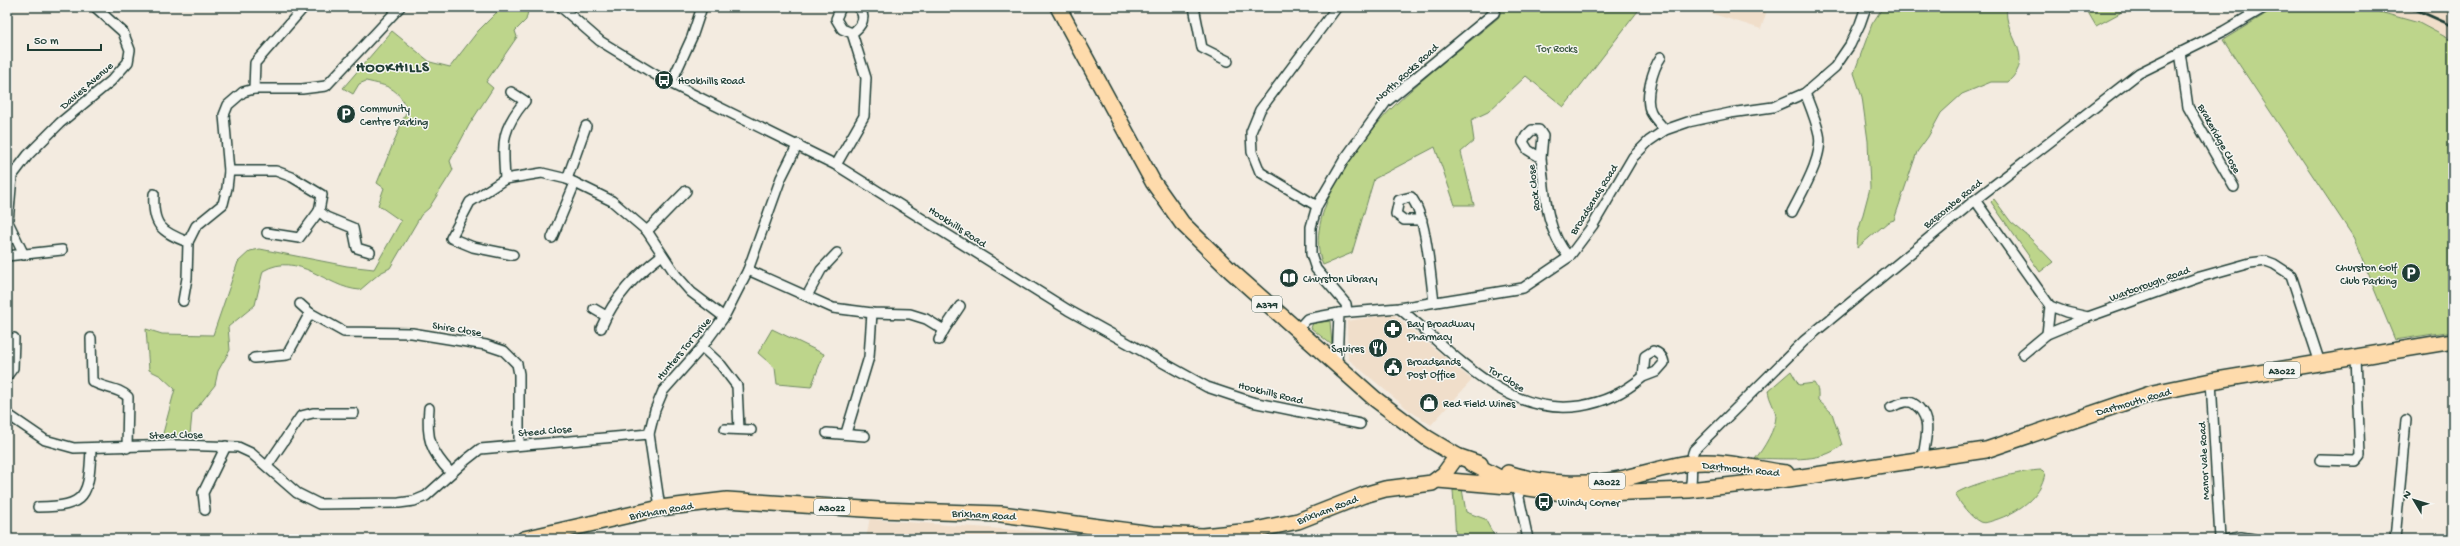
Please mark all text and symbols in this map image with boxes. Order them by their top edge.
scale bar [28,26,101,52]
text: 50 m [34,35,59,49]
street label: North Rocks Road [1373,41,1442,105]
park label: Tor Rocks [1536,44,1578,56]
district label: HOOKHILLS [356,59,430,77]
street label: Davies Avenue [58,60,116,113]
bus stop icon: Hookhills Road [653,69,675,91]
place label: Hookhills Road [678,76,746,88]
street label: Brakeridge Close [2194,101,2242,176]
parking icon: Community Centre Parking [335,103,357,125]
place label: Community Centre Parking [360,104,428,129]
street label: Broadsands Road [1568,162,1622,238]
street label: Rock Close [1526,164,1544,212]
street label: Bascombe Road [1921,177,1986,232]
street label: Hookhills Road [926,205,989,252]
place label: Churston Golf Club Parking [2336,262,2399,288]
parking icon: Churston Golf Club Parking [2400,262,2422,284]
street label: Warborough Road [2108,264,2193,305]
library icon: Churston Library [1278,267,1300,289]
place label: Churston Library [1303,274,1378,286]
road number: A379 [1252,296,1282,312]
street label: Hunters Tor Drive [655,315,714,383]
pharmacy icon: Bay Broadway Pharmacy [1382,318,1404,340]
place label: Bay Broadway Pharmacy [1406,319,1475,344]
street label: Shire Close [431,320,482,340]
restaurant icon: Squires [1367,337,1389,359]
place label: Squires [1331,344,1365,356]
public building icon: Broadsands Post Office [1382,356,1404,378]
place label: Broadsands Post Office [1406,357,1462,382]
road number: A3022 [2264,362,2300,378]
street label: Tor Close [1485,364,1527,395]
street label: Hookhills Road [1237,380,1306,408]
street label: Dartmouth Road [2094,386,2174,420]
shop icon: Red Field Wines [1418,392,1440,414]
place label: Red Field Wines [1443,399,1516,411]
street label: Manor Vale Road [2197,420,2213,500]
street label: Steed Close [518,424,573,440]
street label: Steed Close [149,430,203,442]
street label: Dartmouth Road [1701,460,1781,480]
road number: A3022 [1589,473,1625,489]
north arrow [2394,480,2434,520]
text: N [2401,489,2415,502]
bus stop icon: Windy Corner [1533,491,1555,513]
street label: Brixham Road [1295,493,1361,528]
place label: Windy Corner [1558,498,1621,510]
road number: A3022 [814,499,850,515]
street label: Brixham Road [628,500,695,524]
street label: Brixham Road [951,508,1018,524]

